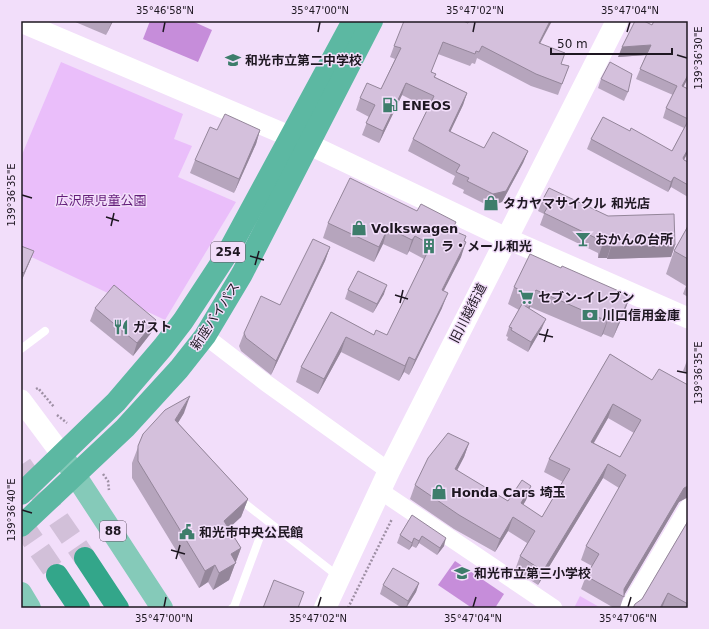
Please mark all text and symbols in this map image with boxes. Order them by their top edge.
text: 35°46'58"N [136,5,194,16]
text: 35°47'00"N [291,5,349,16]
text: 35°47'02"N [446,5,504,16]
text: 35°47'04"N [601,5,659,16]
text: 139°36'30"E [693,26,704,90]
scale bar [551,30,672,56]
text: 50 m [557,37,588,51]
school or university icon: 和光市立第二中学校 [224,51,242,69]
place label: 和光市立第二中学校 [245,53,362,68]
fuel station icon: ENEOS [381,96,399,114]
place label: ENEOS [402,98,451,113]
text: 139°36'35"E [6,163,17,227]
park label: 広沢原児童公園 [55,193,147,208]
shop icon: タカヤマサイクル 和光店 [482,194,500,212]
place label: タカヤマサイクル 和光店 [503,196,650,211]
shop icon: Volkswagen [350,219,368,237]
place label: Volkswagen [371,221,458,236]
bar icon: おかんの台所 [574,230,592,248]
place label: おかんの台所 [595,232,673,247]
building icon: ラ・メール和光 [420,237,438,255]
place label: ラ・メール和光 [441,239,532,254]
road number: 254 [211,242,245,262]
street label: 新座バイパス [188,279,242,353]
street label: 旧川越街道 [447,281,489,345]
supermarket icon: セブン-イレブン [517,288,535,306]
place label: セブン-イレブン [538,290,634,305]
bank icon: 川口信用金庫 [581,306,599,324]
place label: 川口信用金庫 [602,308,680,323]
restaurant icon: ガスト [112,318,130,336]
place label: ガスト [133,320,172,335]
text: 139°36'35"E [693,341,704,405]
text: 139°36'40"E [6,478,17,542]
shop icon: Honda Cars 埼玉 [430,483,448,501]
place label: Honda Cars 埼玉 [451,485,566,500]
road number: 88 [100,521,126,541]
public building icon: 和光市中央公民館 [178,523,196,541]
place label: 和光市中央公民館 [199,525,303,540]
school or university icon: 和光市立第三小学校 [453,564,471,582]
place label: 和光市立第三小学校 [474,566,591,581]
text: 35°47'00"N [135,613,193,624]
text: 35°47'02"N [289,613,347,624]
text: 35°47'04"N [444,613,502,624]
text: 35°47'06"N [599,613,657,624]

